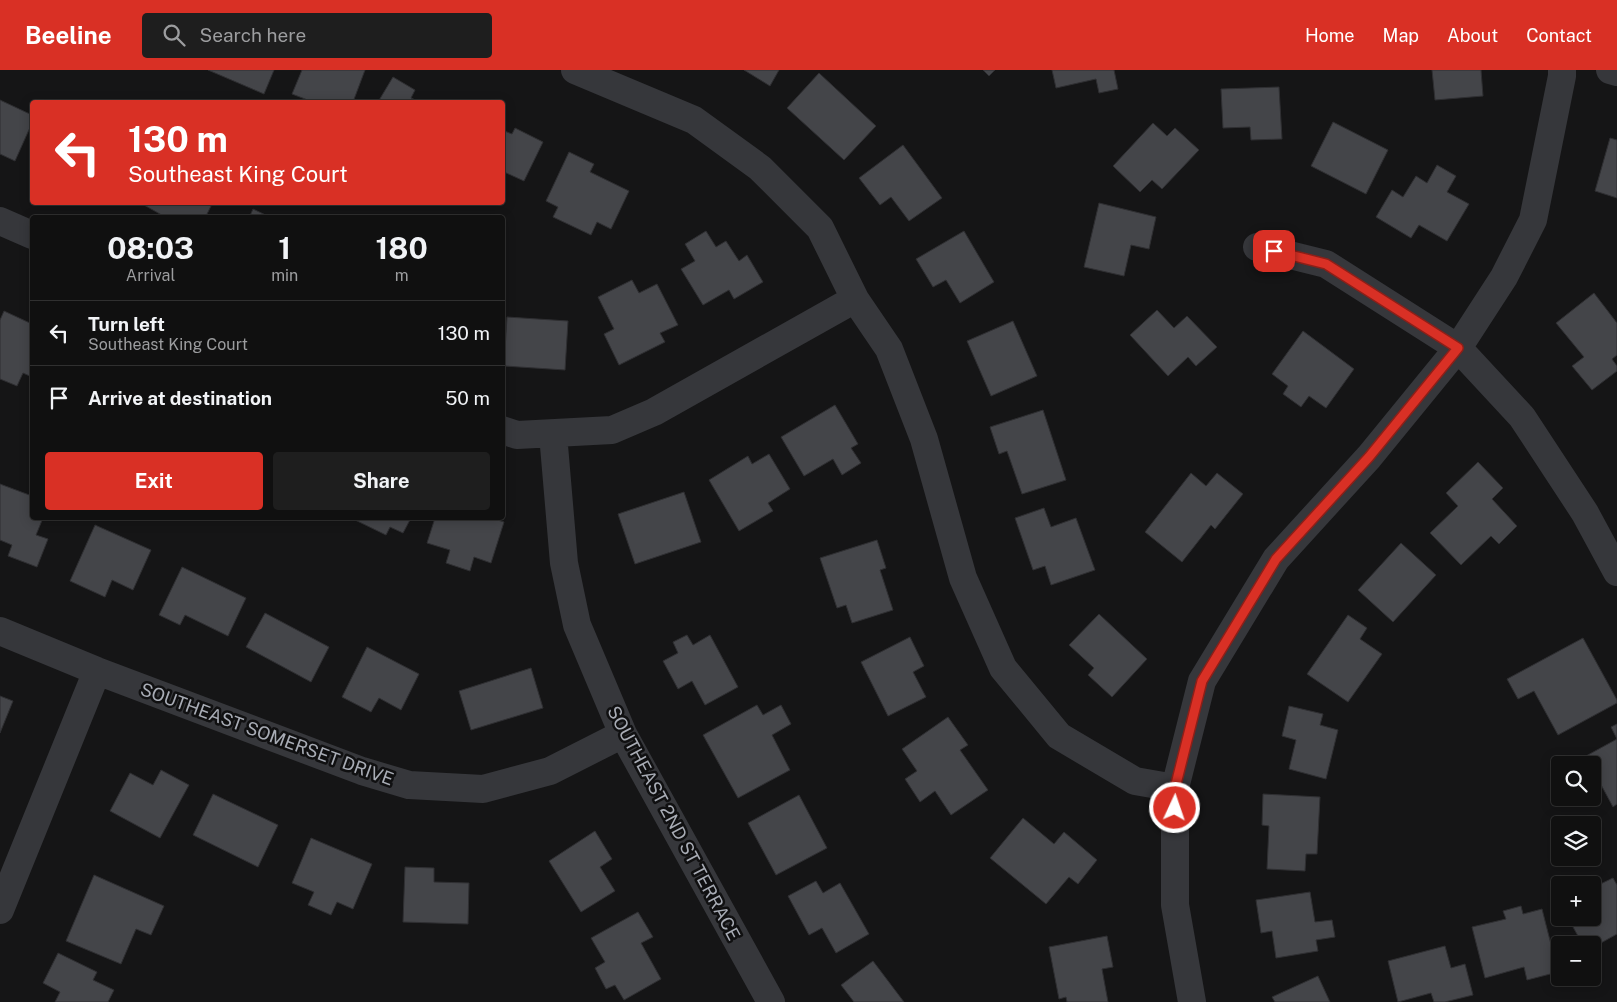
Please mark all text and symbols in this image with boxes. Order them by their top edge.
search box [142,13,492,58]
text: Beeline [25,21,112,49]
icon: search [160,21,188,49]
text: Search here [200,24,306,46]
text: Home [1305,25,1355,46]
text: Map [1383,25,1419,46]
text: About [1447,25,1498,46]
text: Contact [1526,25,1592,46]
text: 130 m [128,119,228,160]
icon: left [45,120,110,185]
text: Southeast King Court [128,161,348,187]
text: 08:03 [107,230,194,266]
text: 1 [278,230,291,266]
text: 180 [376,230,428,266]
pin [1253,230,1295,272]
icon: arrive [1260,237,1288,265]
text: Arrival [126,266,175,285]
text: min [271,266,298,285]
text: m [395,266,409,285]
text: Turn left [88,313,165,335]
icon: left [45,319,73,347]
text: 130 m [438,322,490,344]
text: Southeast King Court [88,335,248,354]
icon: arrive [45,384,73,412]
text: Arrive at destination [88,387,272,409]
text: 50 m [445,387,490,409]
button: Exit [45,452,263,510]
button: Share [273,452,490,510]
street label: SOUTHEAST SOMERSET DRIVE [138,678,396,790]
street label: SOUTHEAST 2ND ST TERRACE [603,702,745,944]
map controls [1551,756,1601,986]
button: search [1551,756,1601,806]
position arrow [1148,781,1200,833]
button: layers [1551,816,1601,866]
button: + [1551,876,1601,926]
button: − [1551,936,1601,986]

